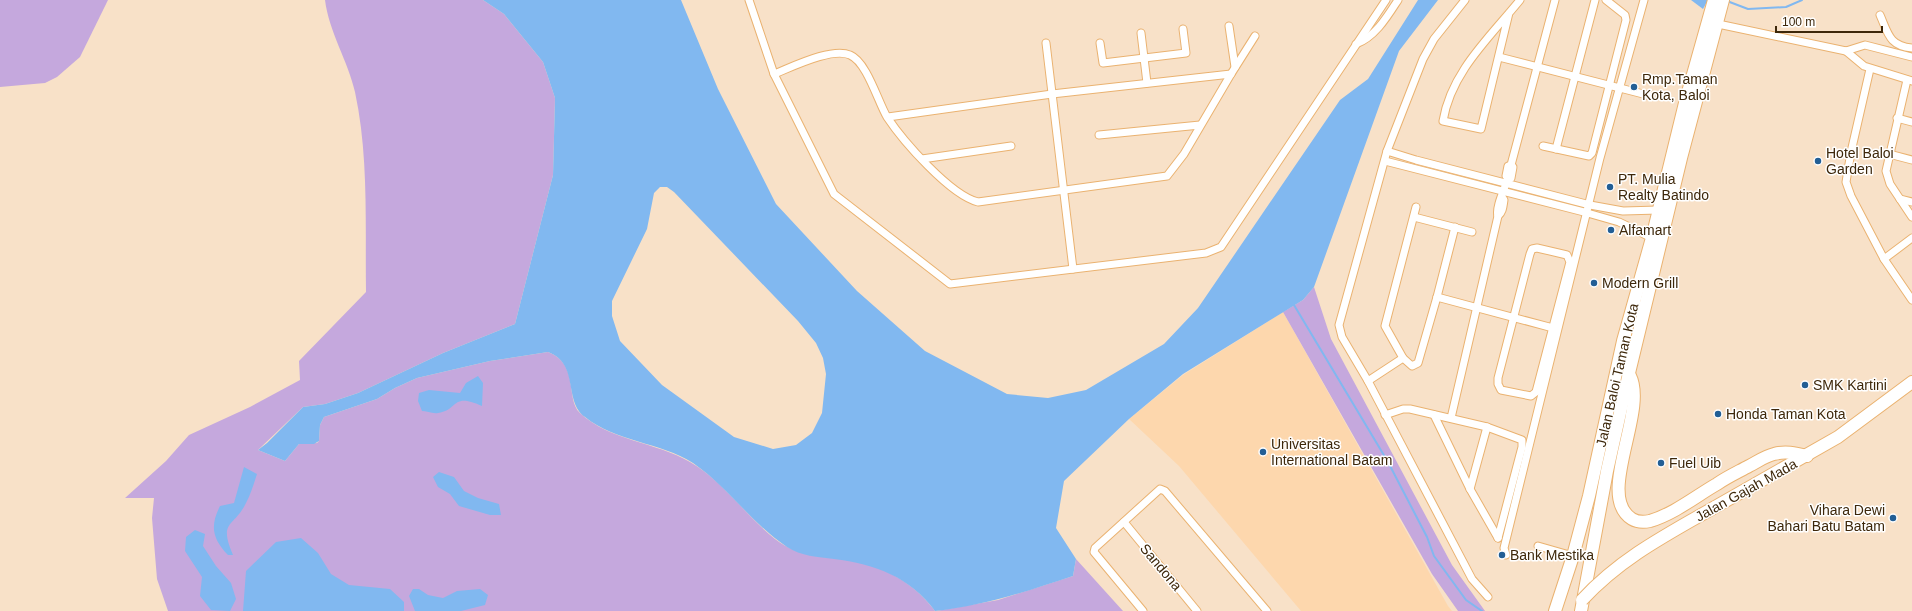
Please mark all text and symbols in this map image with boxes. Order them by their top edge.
scale bar [1776,8,1882,34]
text: 100 m [1782,15,1815,29]
place label: Rmp.Taman Kota, Baloi [1642,71,1717,103]
marker: Rmp.Taman Kota, Baloi [1629,82,1639,92]
place label: Hotel Baloi Garden [1826,145,1894,177]
marker: Hotel Baloi Garden [1813,156,1823,166]
place label: PT. Mulia Realty Batindo [1618,171,1709,203]
marker: PT. Mulia Realty Batindo [1605,182,1615,192]
place label: Alfamart [1619,222,1671,238]
marker: Alfamart [1606,225,1616,235]
place label: Modern Grill [1602,275,1678,291]
marker: Modern Grill [1589,278,1599,288]
street label: Jalan Baloi Taman Kota [1593,301,1641,448]
place label: SMK Kartini [1813,377,1887,393]
marker: SMK Kartini [1800,380,1810,390]
place label: Honda Taman Kota [1726,406,1846,422]
marker: Honda Taman Kota [1713,409,1723,419]
place label: Universitas International Batam [1271,436,1392,468]
marker: Universitas International Batam [1258,447,1268,457]
place label: Fuel Uib [1669,455,1721,471]
street label: Jalan Gajah Mada [1692,455,1800,525]
marker: Fuel Uib [1656,458,1666,468]
place label: Vihara Dewi Bahari Batu Batam [1767,502,1885,534]
marker: Vihara Dewi Bahari Batu Batam [1888,513,1898,523]
street label: Sandona [1137,540,1185,594]
place label: Bank Mestika [1510,547,1594,563]
marker: Bank Mestika [1497,550,1507,560]

